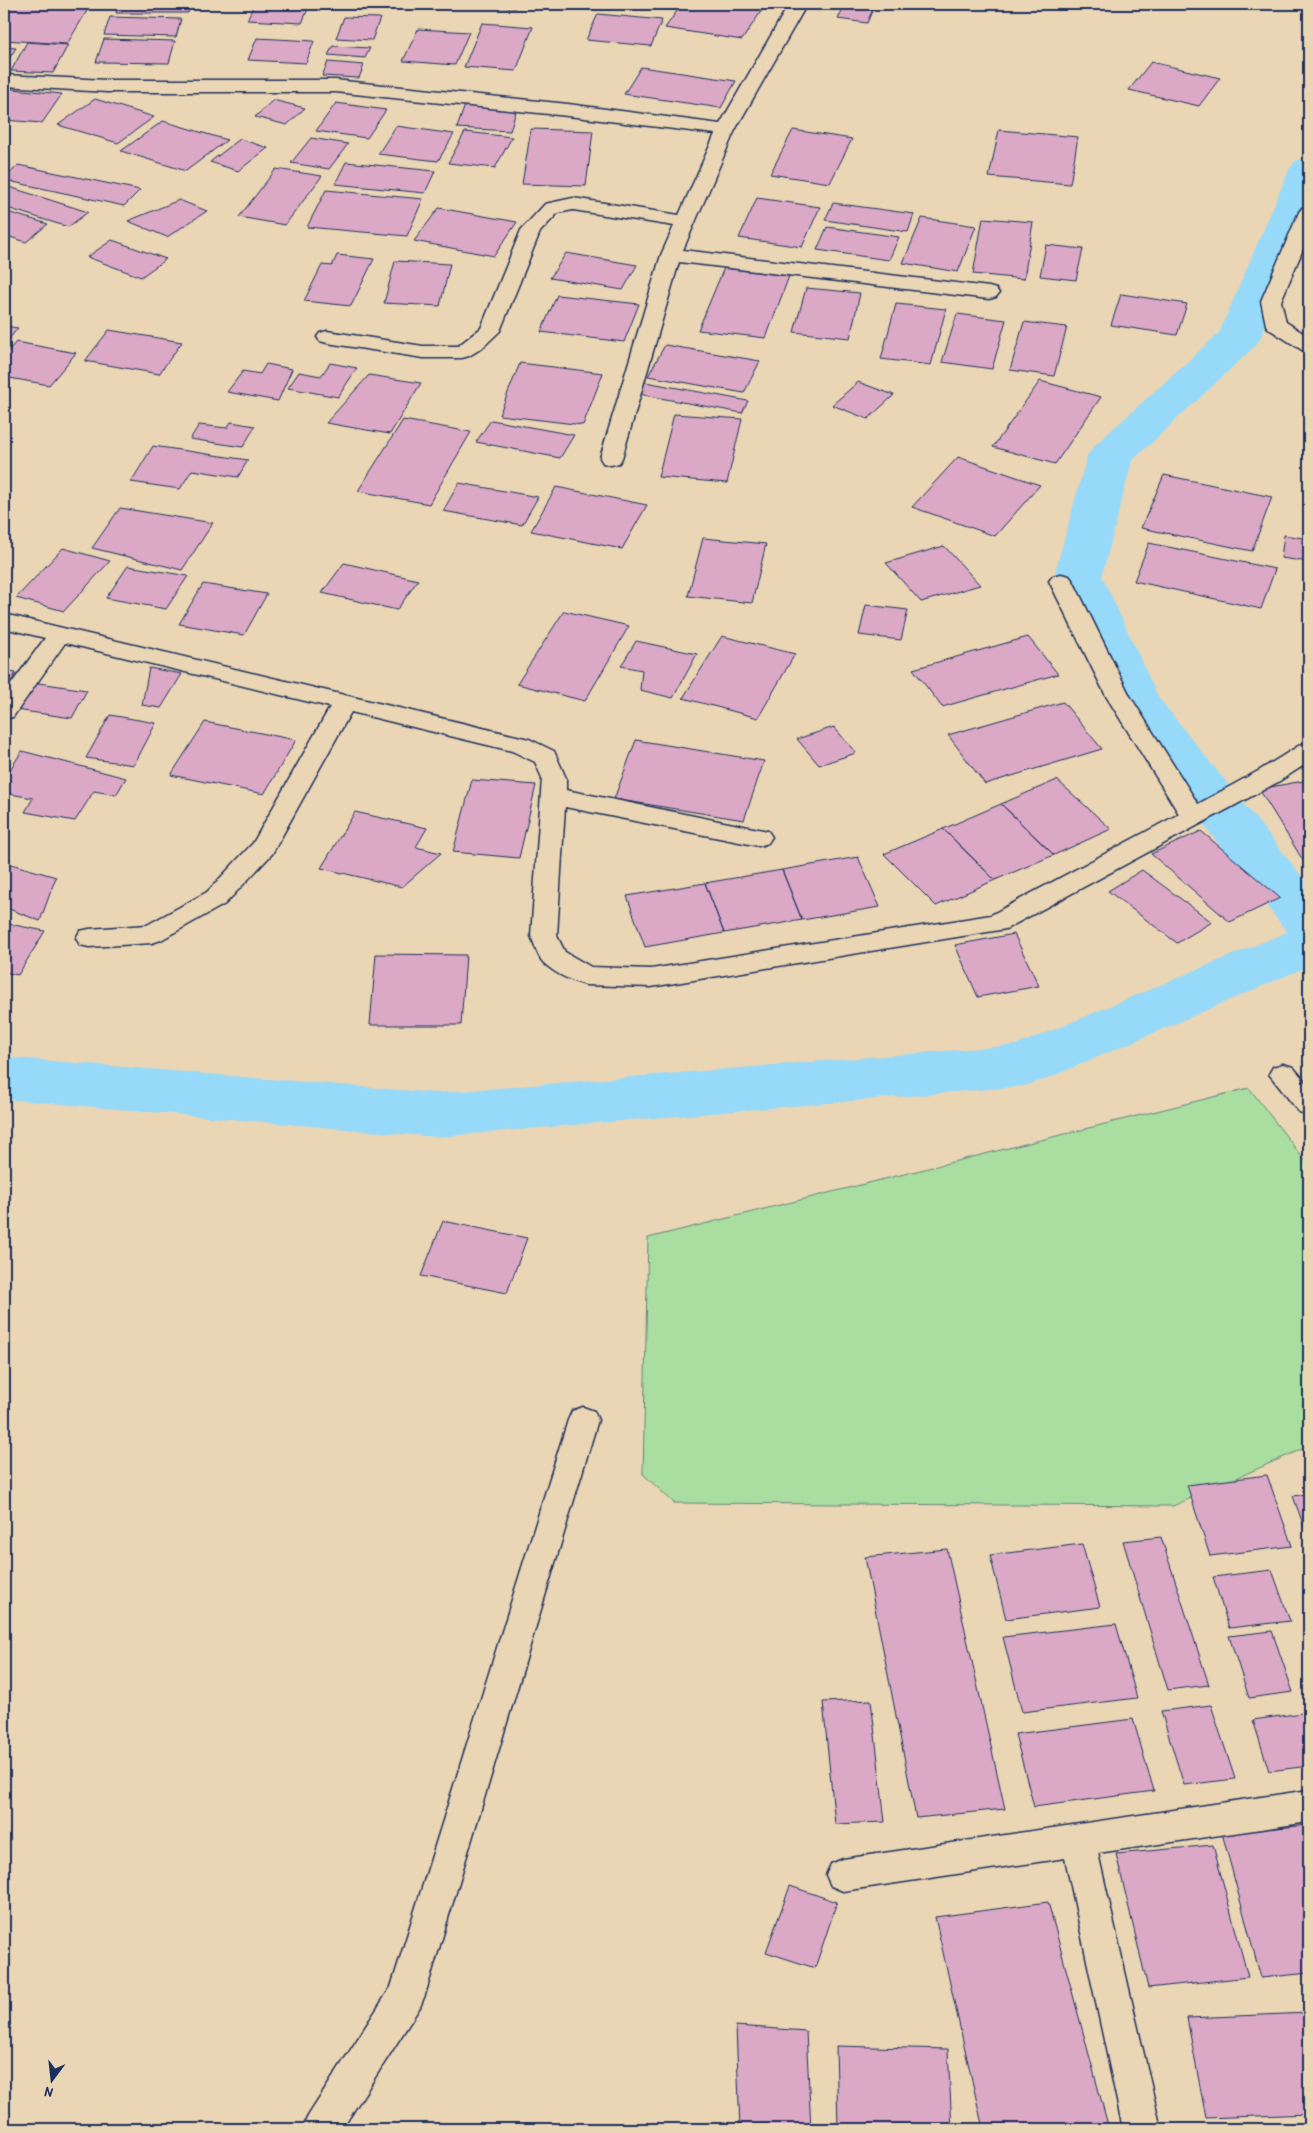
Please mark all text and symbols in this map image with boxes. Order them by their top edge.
north arrow [28,2056,78,2106]
text: N [42,2083,55,2103]

